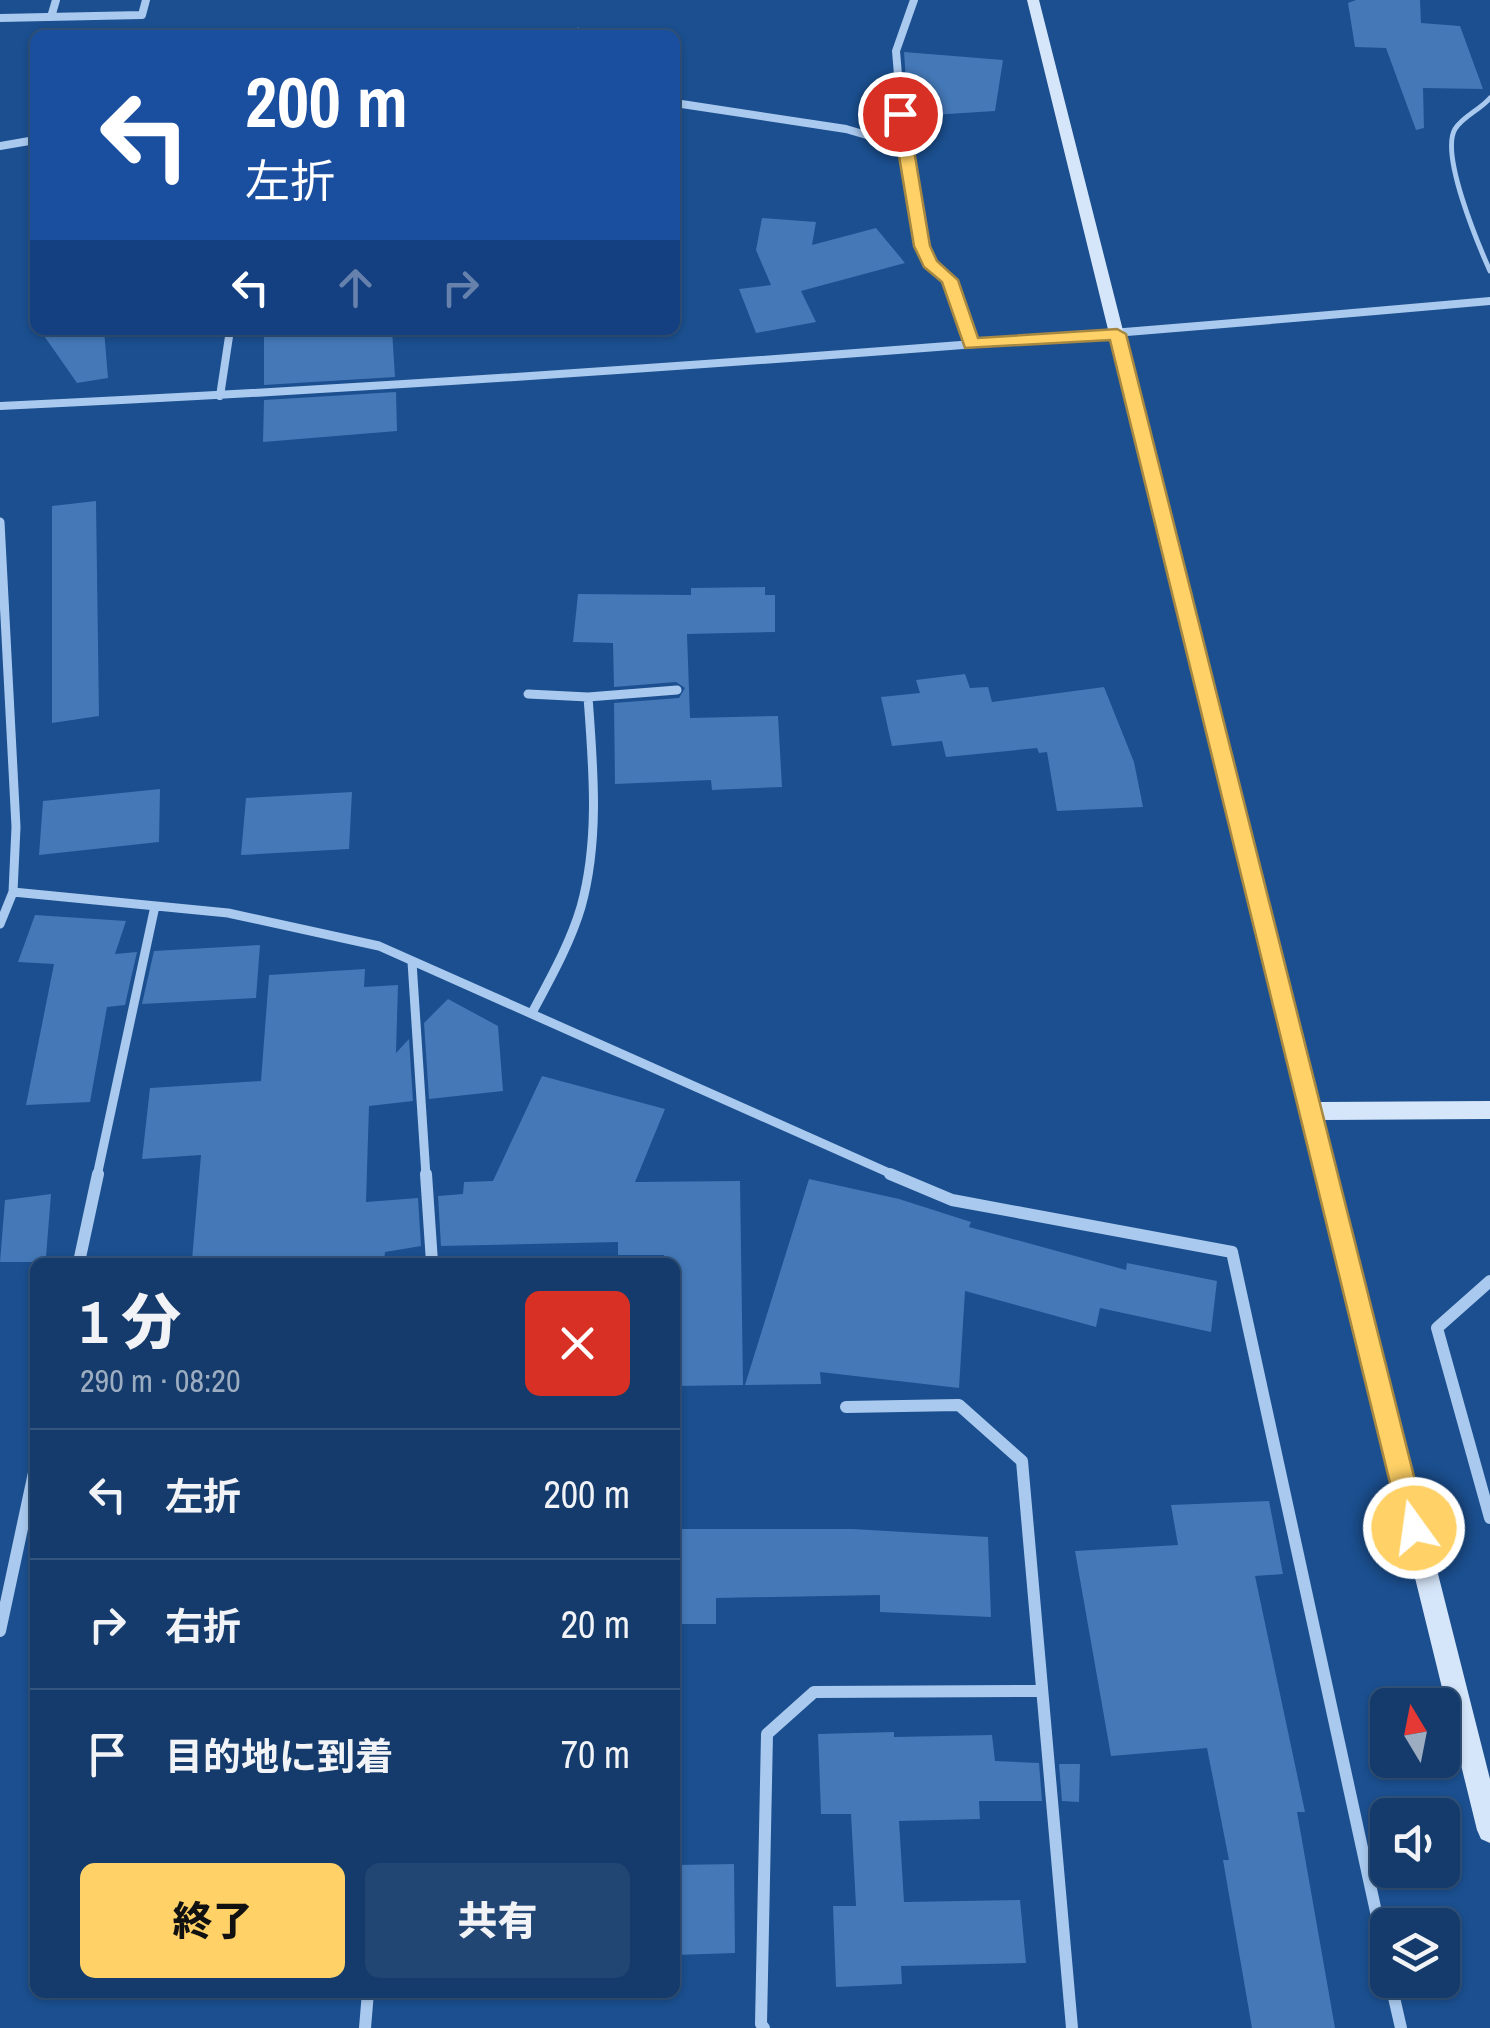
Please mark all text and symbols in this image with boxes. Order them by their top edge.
text: 200 m [245,55,408,149]
icon: left [80,70,210,200]
pin [858,72,943,157]
icon: arrive [873,87,928,142]
text: 左折 [245,150,335,211]
icon: left [223,260,278,315]
icon: ahead [328,260,383,315]
icon: right [433,260,488,315]
text: 1 分 [80,1281,181,1362]
button: close [525,1291,630,1396]
text: 290 m · 08:20 [80,1359,240,1402]
icon: left [80,1467,135,1522]
text: 200 m [543,1469,630,1520]
text: 左折 [165,1471,241,1522]
position arrow [1362,1476,1466,1580]
icon: right [80,1597,135,1652]
text: 20 m [561,1599,630,1650]
text: 右折 [165,1601,241,1652]
north arrow [1370,1688,1460,1778]
map controls [1370,1688,1460,1998]
icon: arrive [80,1727,135,1782]
text: 70 m [561,1729,630,1780]
text: 目的地に到着 [165,1731,393,1782]
button: sound [1370,1798,1460,1888]
button: 終了 [80,1863,345,1978]
button: 共有 [365,1863,630,1978]
button: layers [1370,1908,1460,1998]

